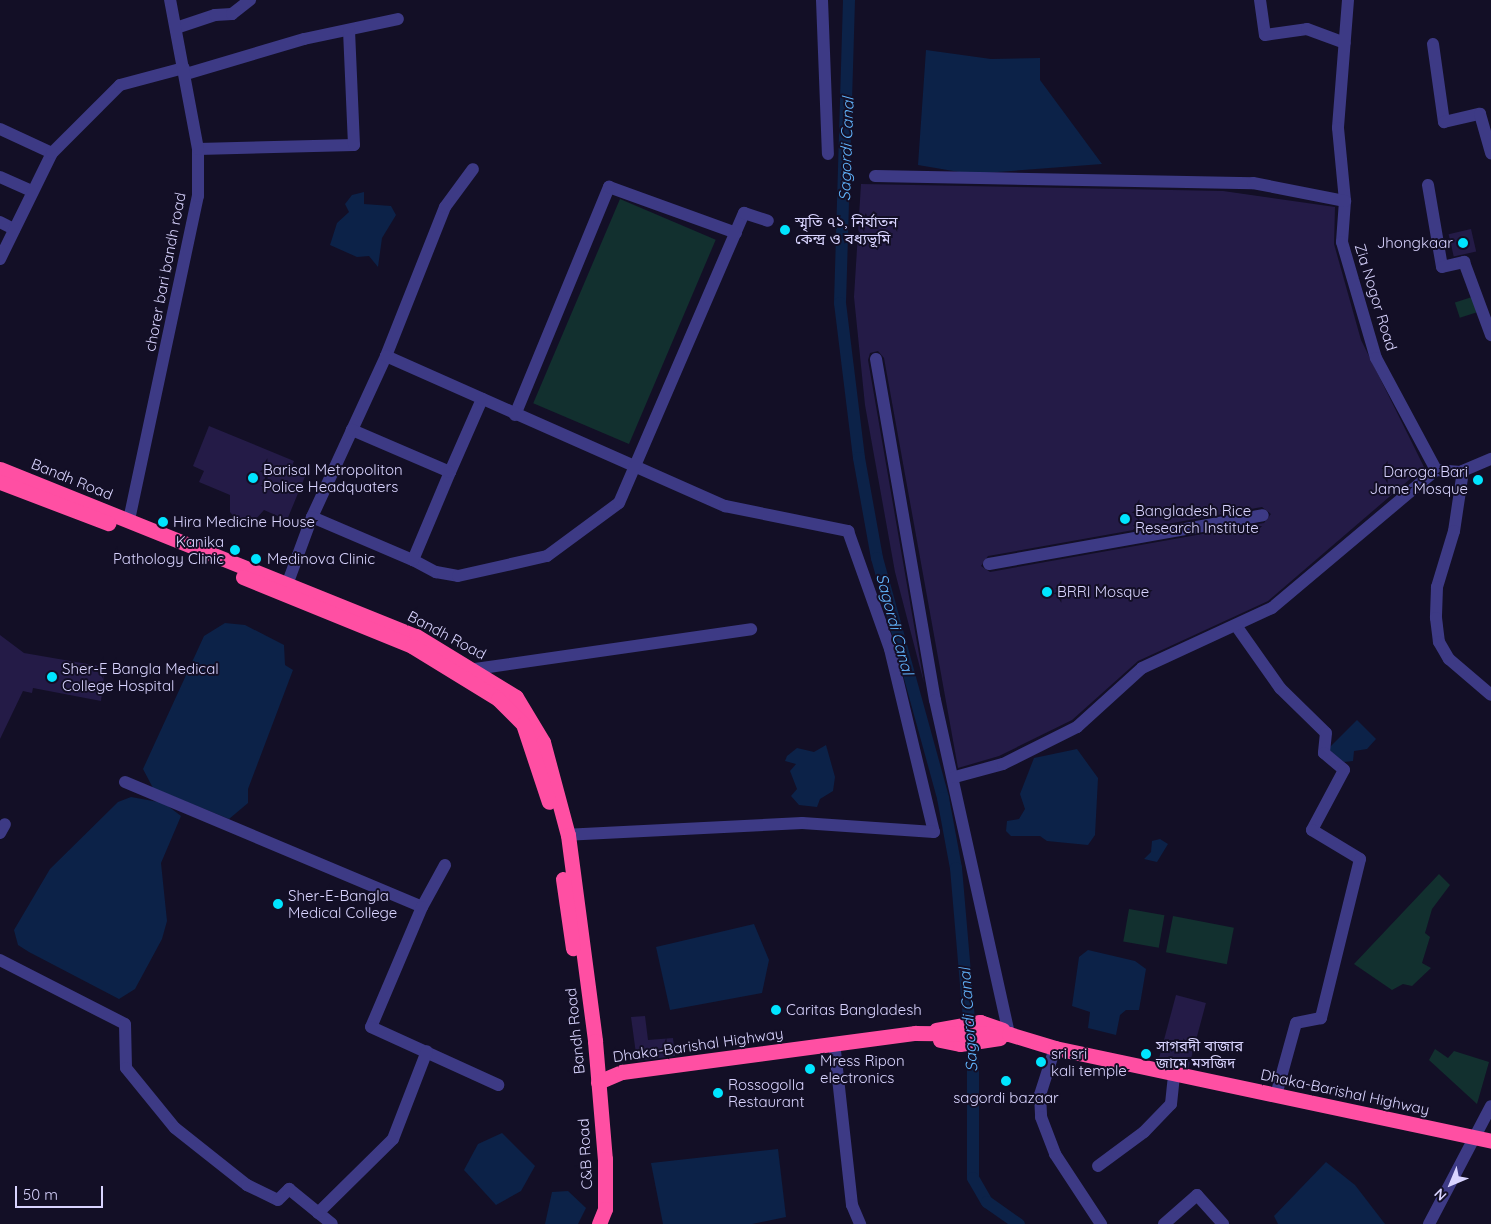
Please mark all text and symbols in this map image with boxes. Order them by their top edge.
water label: Sagordi Canal [835,97,857,201]
street label: chorer bari bandh road [141,191,189,353]
place label: স্মৃতি ৭১, নির্যাতন কেন্দ্র ও বধ্যভূমি [795,212,897,247]
marker: স্মৃতি ৭১, নির্যাতন কেন্দ্র ও বধ্যভূমি [779,224,791,236]
place label: Jhongkaar [1377,234,1453,252]
marker: Jhongkaar [1457,237,1469,249]
street label: Zia Nogor Road [1351,241,1401,353]
street label: Bandh Road [29,454,115,504]
place label: Barisal Metropoliton Police Headquaters [263,460,403,495]
place label: Daroga Bari Jame Mosque [1369,462,1468,497]
marker: Barisal Metropoliton Police Headquaters [247,472,259,484]
marker: Daroga Bari Jame Mosque [1472,474,1484,486]
place label: Bangladesh Rice Research Institute [1135,501,1259,536]
place label: Hira Medicine House [173,513,315,531]
marker: Bangladesh Rice Research Institute [1119,513,1131,525]
marker: Hira Medicine House [157,516,169,528]
place label: Kanika Pathology Clinic [113,532,224,567]
marker: Kanika Pathology Clinic [228,543,242,557]
place label: Medinova Clinic [267,550,375,568]
marker: Medinova Clinic [249,552,263,566]
water label: Sagordi Canal [872,571,918,677]
place label: BRRI Mosque [1057,583,1149,601]
marker: BRRI Mosque [1041,586,1053,598]
street label: Bandh Road [405,607,489,663]
place label: Sher-E Bangla Medical College Hospital [62,659,219,694]
marker: Sher-E Bangla Medical College Hospital [46,671,58,683]
place label: Sher-E-Bangla Medical College [288,886,397,921]
marker: Sher-E-Bangla Medical College [272,898,284,910]
water label: Sagordi Canal [955,967,981,1073]
street label: Bandh Road [562,987,588,1075]
place label: Caritas Bangladesh [786,1001,922,1019]
marker: Caritas Bangladesh [770,1004,782,1016]
street label: Dhaka-Barishal Highway [612,1024,784,1066]
place label: সাগরদী বাজার জামে মসজিদ [1156,1036,1243,1071]
place label: sri sri kali temple [1051,1044,1127,1079]
marker: সাগরদী বাজার জামে মসজিদ [1140,1048,1152,1060]
place label: Mress Ripon electronics [820,1051,905,1086]
marker: sri sri kali temple [1035,1056,1047,1068]
marker: Mress Ripon electronics [804,1063,816,1075]
street label: Dhaka-Barishal Highway [1259,1065,1431,1119]
place label: Rossogolla Restaurant [728,1075,804,1110]
marker: sagordi bazaar [1000,1075,1012,1087]
marker: Rossogolla Restaurant [712,1087,724,1099]
place label: sagordi bazaar [953,1089,1059,1107]
street label: C&B Road [574,1118,596,1190]
north arrow [1426,1159,1476,1209]
scale bar [18,1176,105,1208]
text: 50 m [23,1185,58,1204]
text: N [1430,1185,1450,1205]

